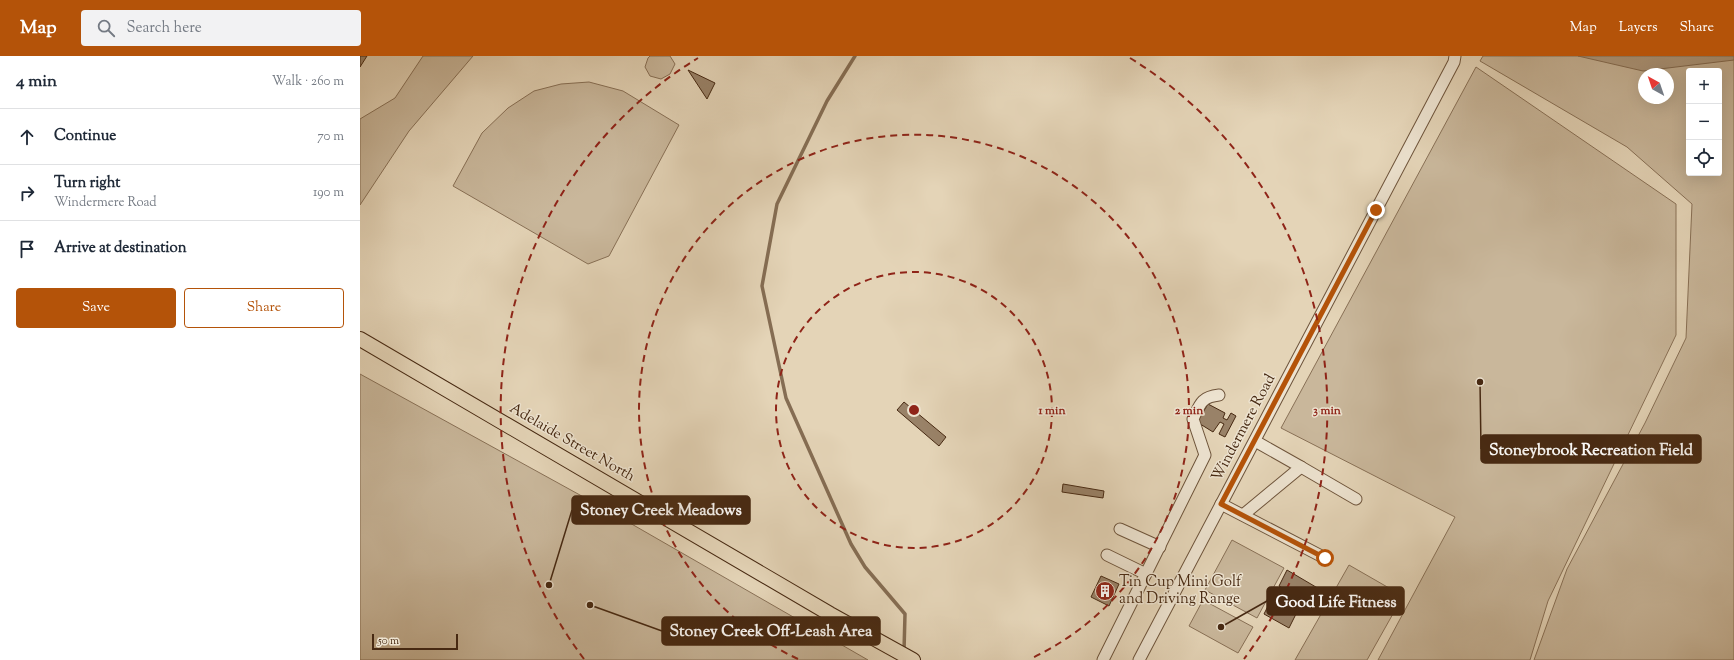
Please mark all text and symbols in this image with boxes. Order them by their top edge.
search box [81,10,361,46]
text: Map [20,15,57,42]
icon: search [95,17,117,39]
text: Search here [127,18,202,39]
text: Map [1570,18,1597,38]
text: Layers [1619,18,1657,38]
text: Share [1679,18,1714,38]
north arrow [1638,68,1674,104]
map controls [1686,68,1722,176]
button: + [1686,68,1722,104]
text: 4 min [16,70,57,94]
text: Walk · 260 m [272,73,344,91]
button: − [1686,104,1722,140]
icon: ahead [16,126,38,148]
text: Continue [54,126,116,147]
text: 70 m [317,128,344,146]
button: locate [1686,140,1722,176]
text: Turn right [54,173,120,194]
icon: right [16,182,38,204]
text: 190 m [313,184,344,202]
text: Windermere Road [54,194,157,212]
route end [1367,201,1385,219]
icon: arrive [16,238,38,260]
text: Arrive at destination [54,238,187,259]
button: Save [16,288,176,328]
button: Share [184,288,344,328]
street label: Windermere Road [1207,370,1281,485]
street label: Adelaide Street North [505,398,639,488]
text: 1 min [1037,402,1066,420]
text: 2 min [1175,402,1204,420]
text: 3 min [1313,402,1342,420]
centre of rings [907,403,921,417]
callout: Stoneybrook Recreation Field [1481,435,1701,463]
text: Stoneybrook Recreation Field [1489,440,1694,463]
callout: Stoney Creek Meadows [572,496,750,524]
text: Stoney Creek Meadows [580,500,742,523]
route start [1316,549,1334,567]
place label: Tin Cup Mini Golf and Driving Range [1119,572,1242,610]
building icon: Tin Cup Mini Golf and Driving Range [1094,580,1116,602]
callout: Good Life Fitness [1267,587,1404,615]
text: Good Life Fitness [1275,592,1397,615]
callout: Stoney Creek Off-Leash Area [662,617,880,645]
text: Stoney Creek Off-Leash Area [670,621,873,644]
scale bar [372,632,458,651]
text: 50 m [378,633,399,649]

